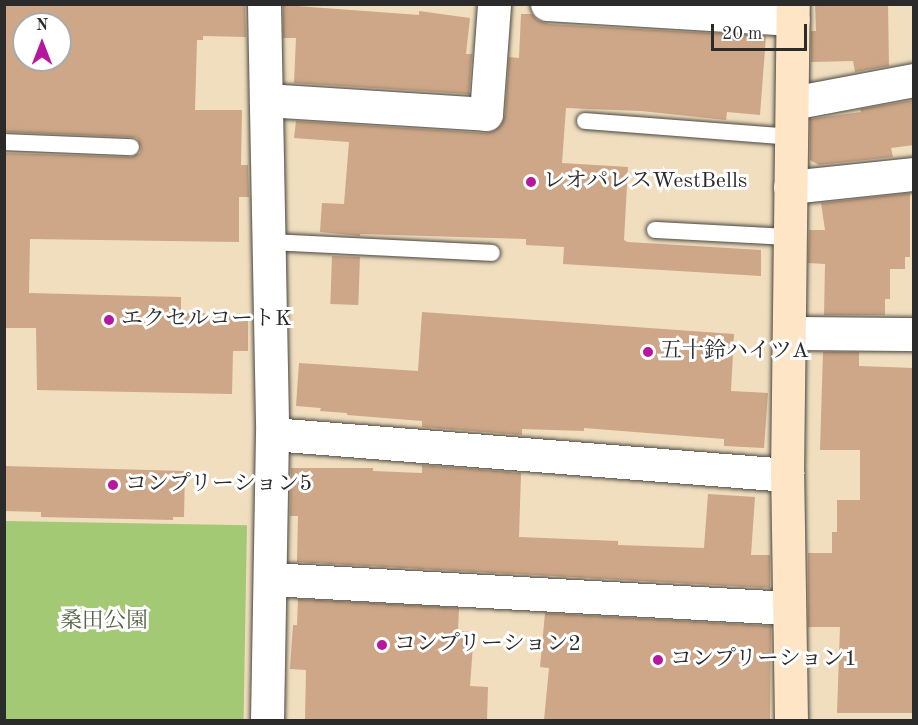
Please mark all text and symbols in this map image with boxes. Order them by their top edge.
north arrow [12,12,72,72]
scale bar [714,12,810,50]
text: N [36,18,48,34]
text: 20 m [722,25,762,43]
place label: レオパレスWestBells [543,169,748,195]
marker: レオパレスWestBells [524,175,538,189]
place label: エクセルコートK [121,307,292,333]
marker: エクセルコートK [102,313,116,327]
place label: 五十鈴ハイツA [660,339,809,365]
marker: 五十鈴ハイツA [641,345,655,359]
place label: コンプリーション5 [125,472,314,498]
marker: コンプリーション5 [106,478,120,492]
park label: 桑田公園 [60,609,148,635]
place label: コンプリーション2 [394,632,583,658]
marker: コンプリーション2 [375,638,389,652]
place label: コンプリーション1 [670,647,859,673]
marker: コンプリーション1 [651,653,665,667]

